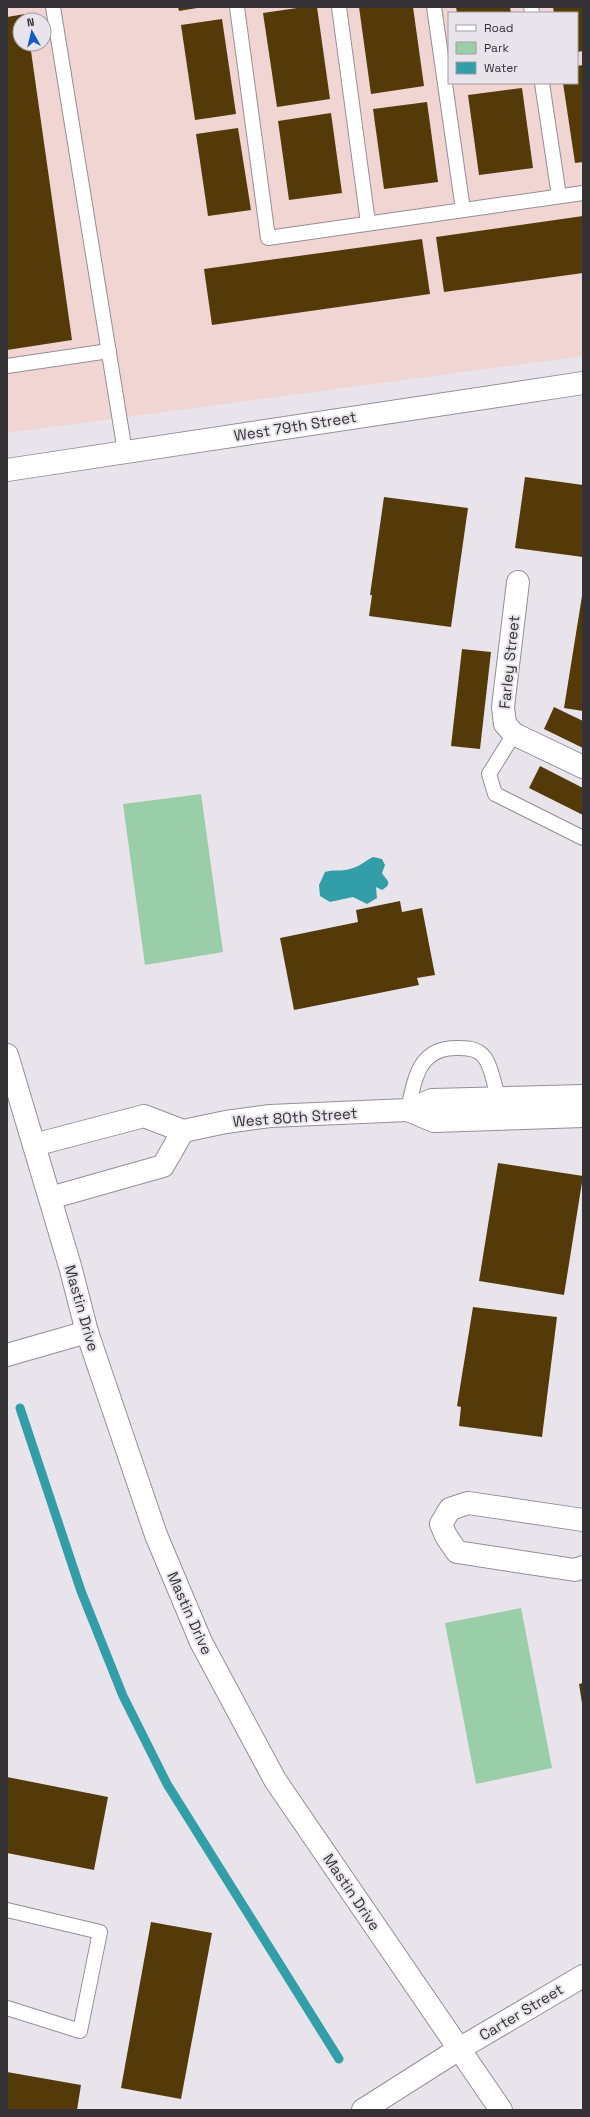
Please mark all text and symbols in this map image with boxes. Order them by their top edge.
north arrow [12,12,52,52]
legend [448,12,578,84]
text: N [26,15,35,30]
text: Road [484,20,513,36]
text: Park [484,40,509,56]
text: Water [484,60,518,76]
street label: West 79th Street [232,407,358,445]
street label: Farley Street [495,614,523,710]
street label: West 80th Street [232,1103,358,1131]
street label: Mastin Drive [61,1263,103,1353]
street label: Mastin Drive [163,1569,217,1658]
street label: Mastin Drive [319,1850,385,1934]
street label: Carter Street [475,1979,567,2045]

